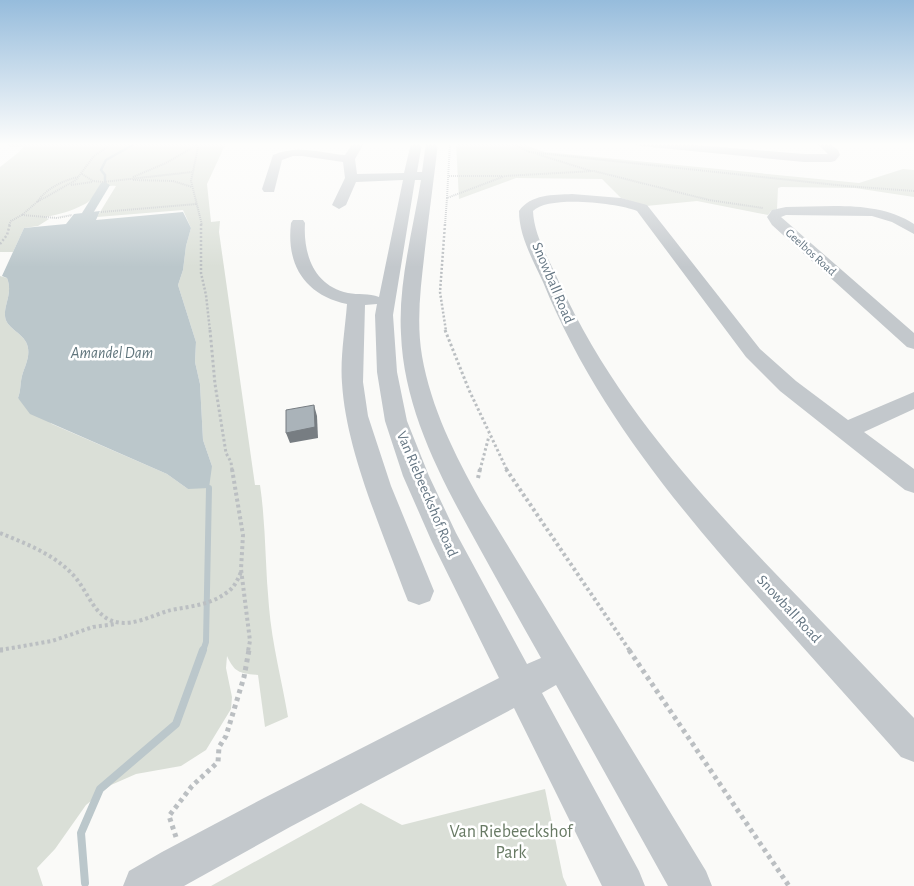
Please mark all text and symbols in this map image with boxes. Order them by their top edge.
street label: Geelbos Road [783,226,839,278]
street label: Snowball Road [529,240,577,326]
water label: Amandel Dam [70,345,153,361]
street label: Van Riebeeckshof Road [394,429,460,559]
street label: Snowball Road [754,572,824,646]
park label: Van Riebeeckshof Park [449,823,574,862]

